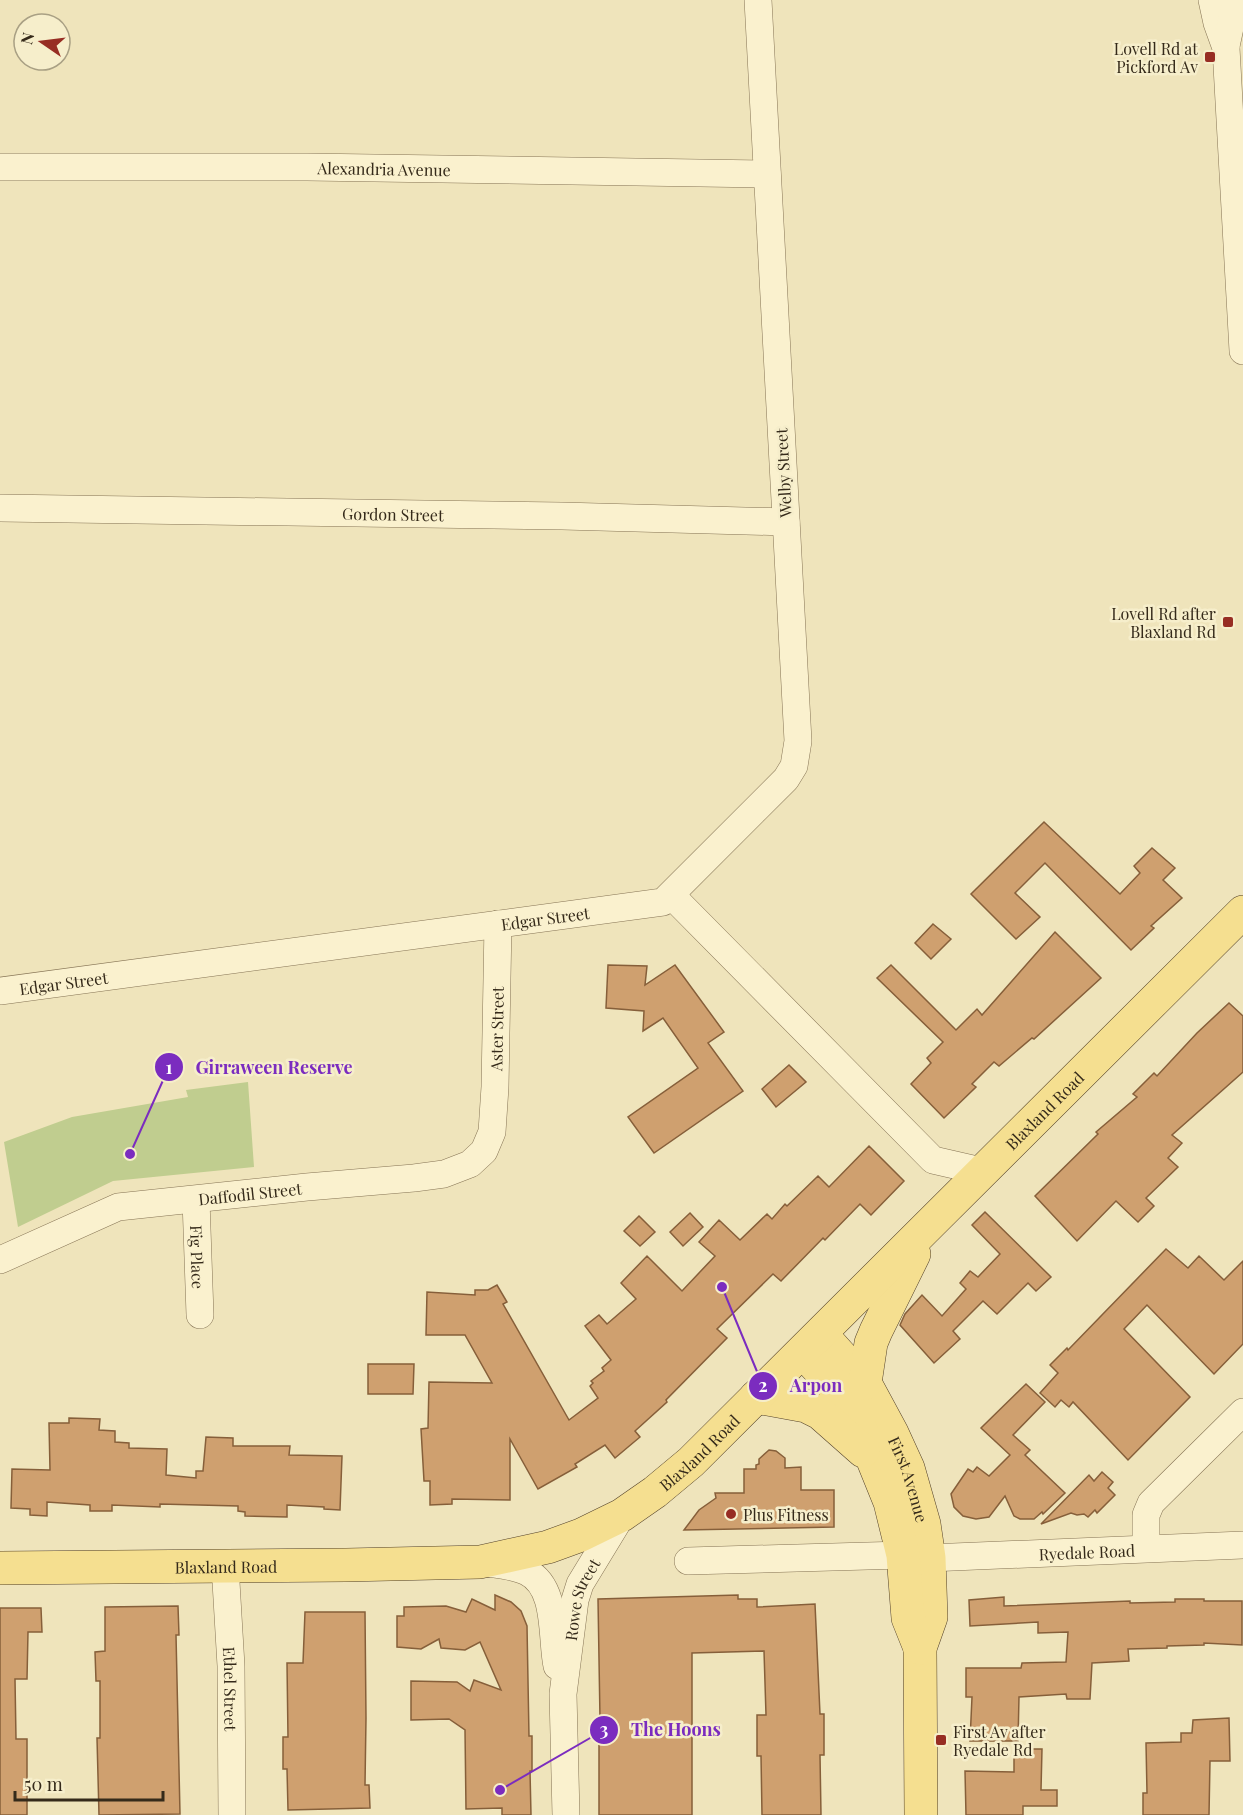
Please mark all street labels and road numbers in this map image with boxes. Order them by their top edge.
street label: Alexandria Avenue [316,157,451,180]
street label: Welby Street [770,427,796,519]
street label: Gordon Street [342,502,444,525]
street label: Edgar Street [500,901,591,934]
street label: Edgar Street [18,966,109,999]
street label: Aster Street [485,986,507,1072]
street label: Blaxland Road [1000,1067,1088,1154]
street label: Daffodil Street [197,1177,303,1209]
street label: Fig Place [186,1225,210,1289]
street label: Blaxland Road [655,1410,744,1495]
street label: First Avenue [884,1433,933,1524]
street label: Ryedale Road [1038,1539,1135,1564]
street label: Rowe Street [559,1554,604,1642]
street label: Blaxland Road [175,1555,277,1577]
street label: Ethel Street [219,1646,242,1731]

